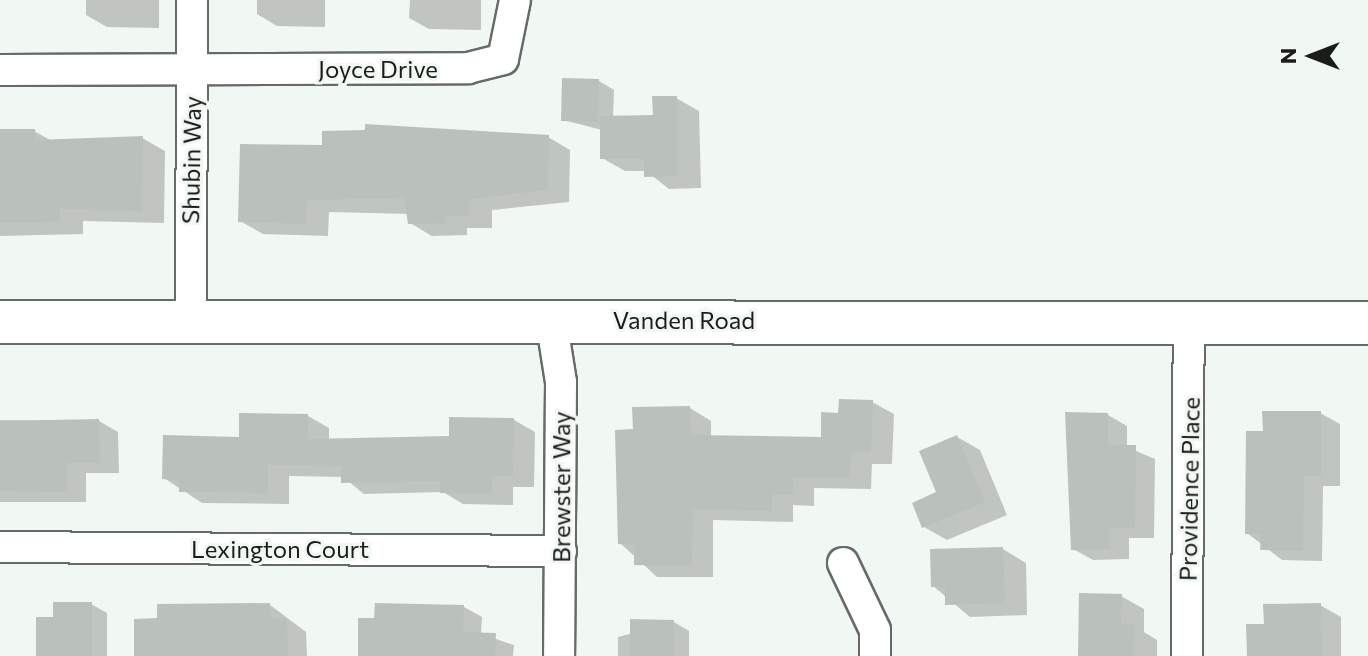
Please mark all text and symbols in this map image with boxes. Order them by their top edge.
north arrow [1272,16,1352,96]
text: N [1274,48,1301,64]
street label: Joyce Drive [318,55,438,83]
street label: Shubin Way [175,96,207,224]
street label: Vanden Road [613,306,755,334]
street label: Providence Place [1173,397,1205,581]
street label: Brewster Way [547,411,575,563]
street label: Lexington Court [191,535,369,563]

